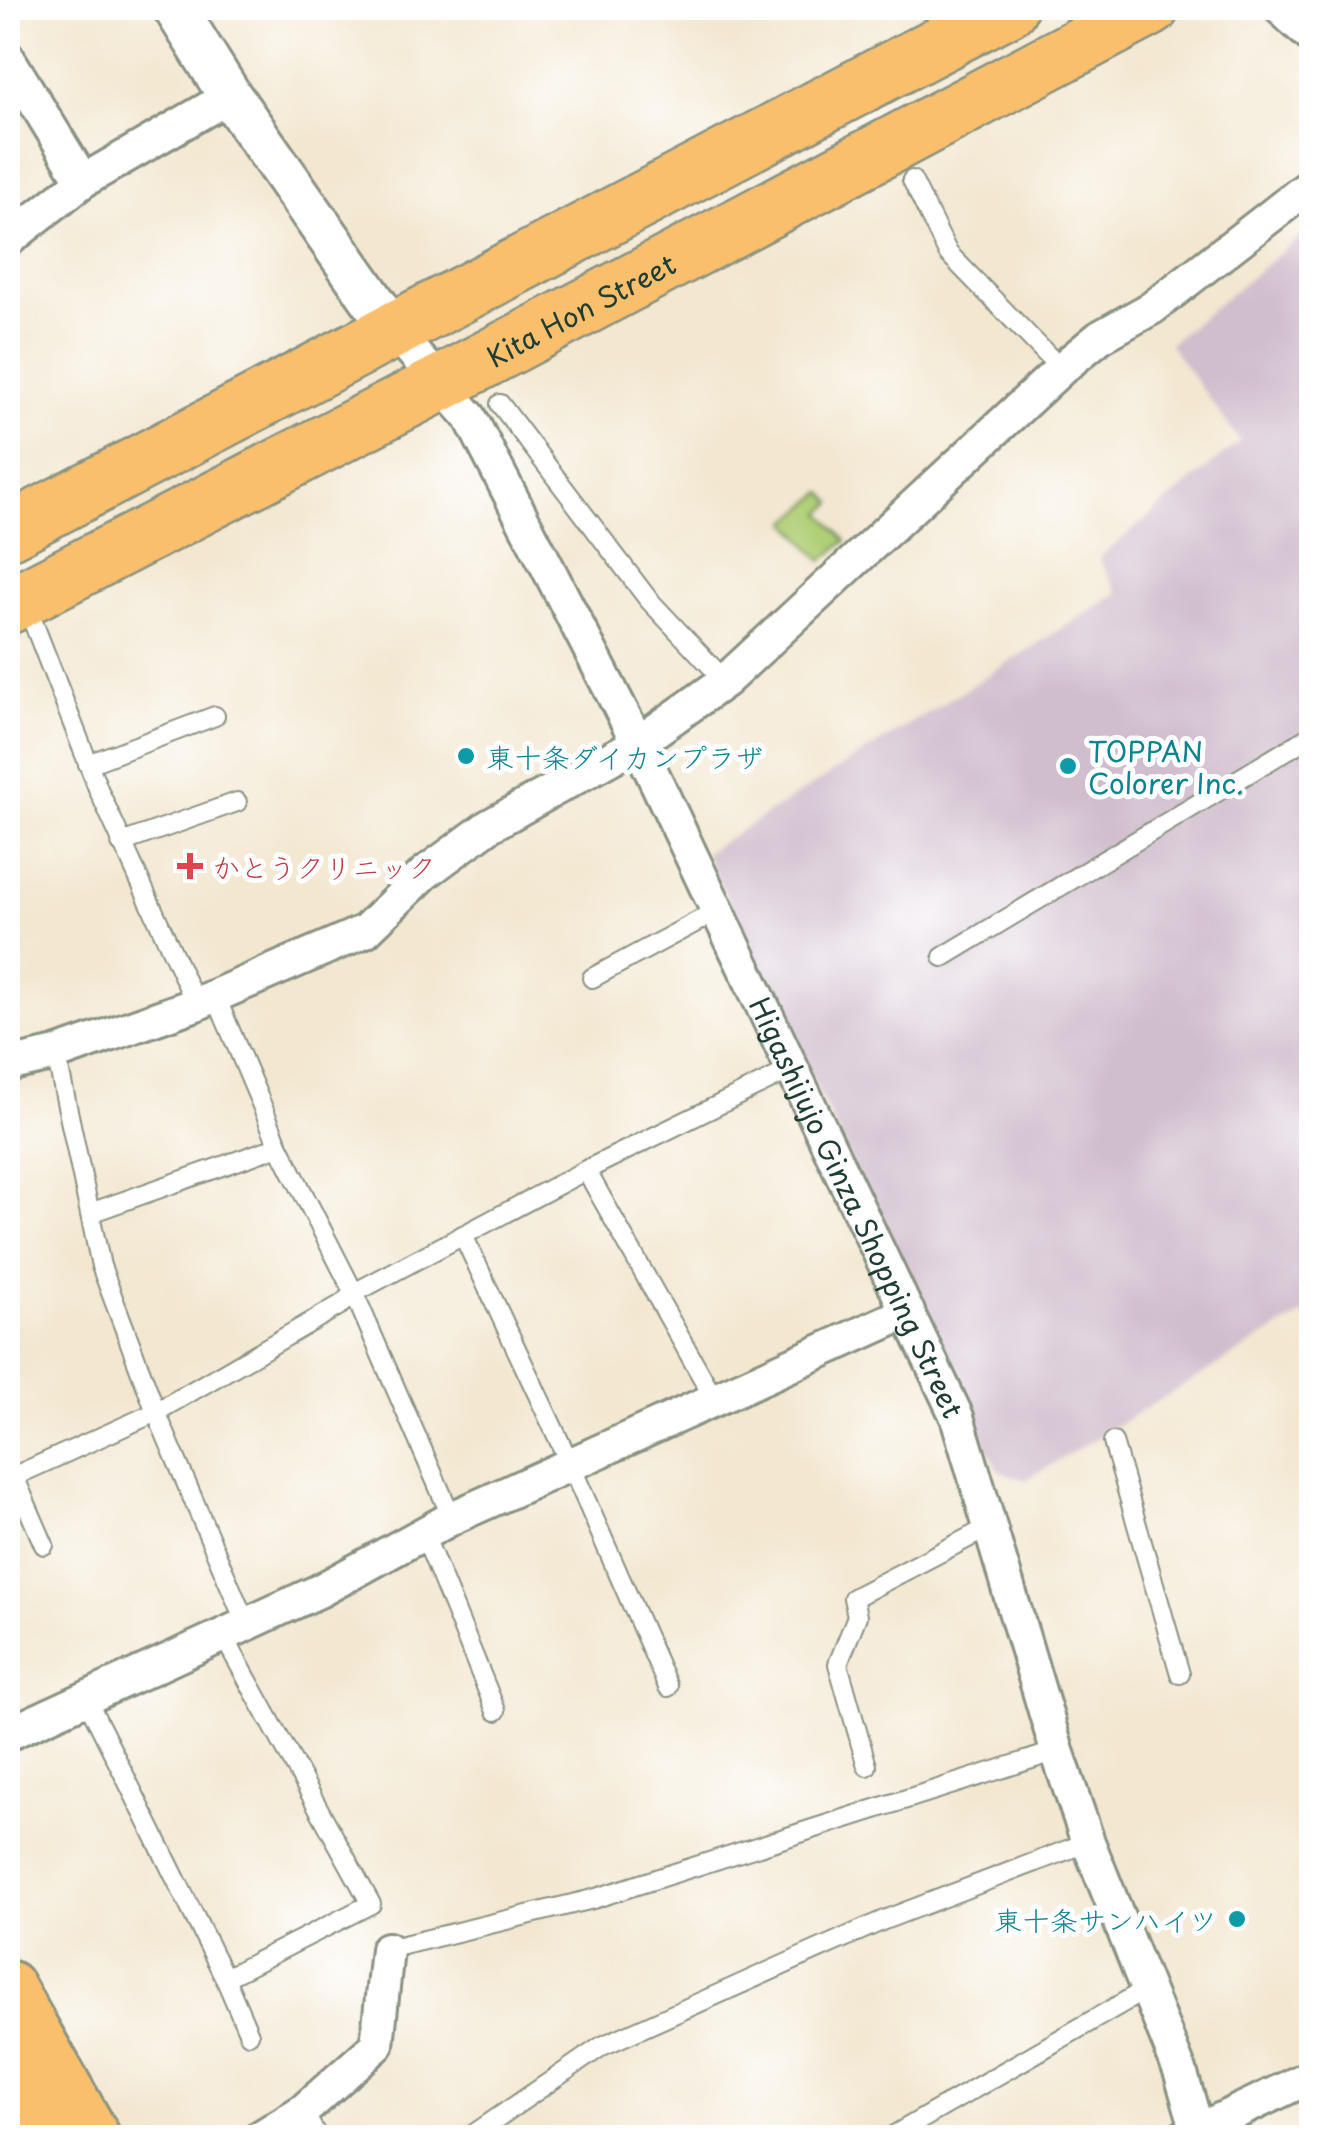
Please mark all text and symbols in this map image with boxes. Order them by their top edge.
street label: Kita Hon Street [478,242,683,377]
place label: TOPPAN Colorer Inc. [1088,729,1244,804]
place label: 東十条ダイカンプラザ [486,735,763,778]
marker: 東十条ダイカンプラザ [455,745,477,767]
marker: TOPPAN Colorer Inc. [1057,755,1079,777]
place label: かとうクリニック [212,845,436,888]
marker: かとうクリニック [177,853,203,879]
street label: Higashijujo Ginza Shopping Street [740,989,976,1425]
place label: 東十条サンハイツ [994,1898,1217,1941]
marker: 東十条サンハイツ [1226,1908,1248,1930]

